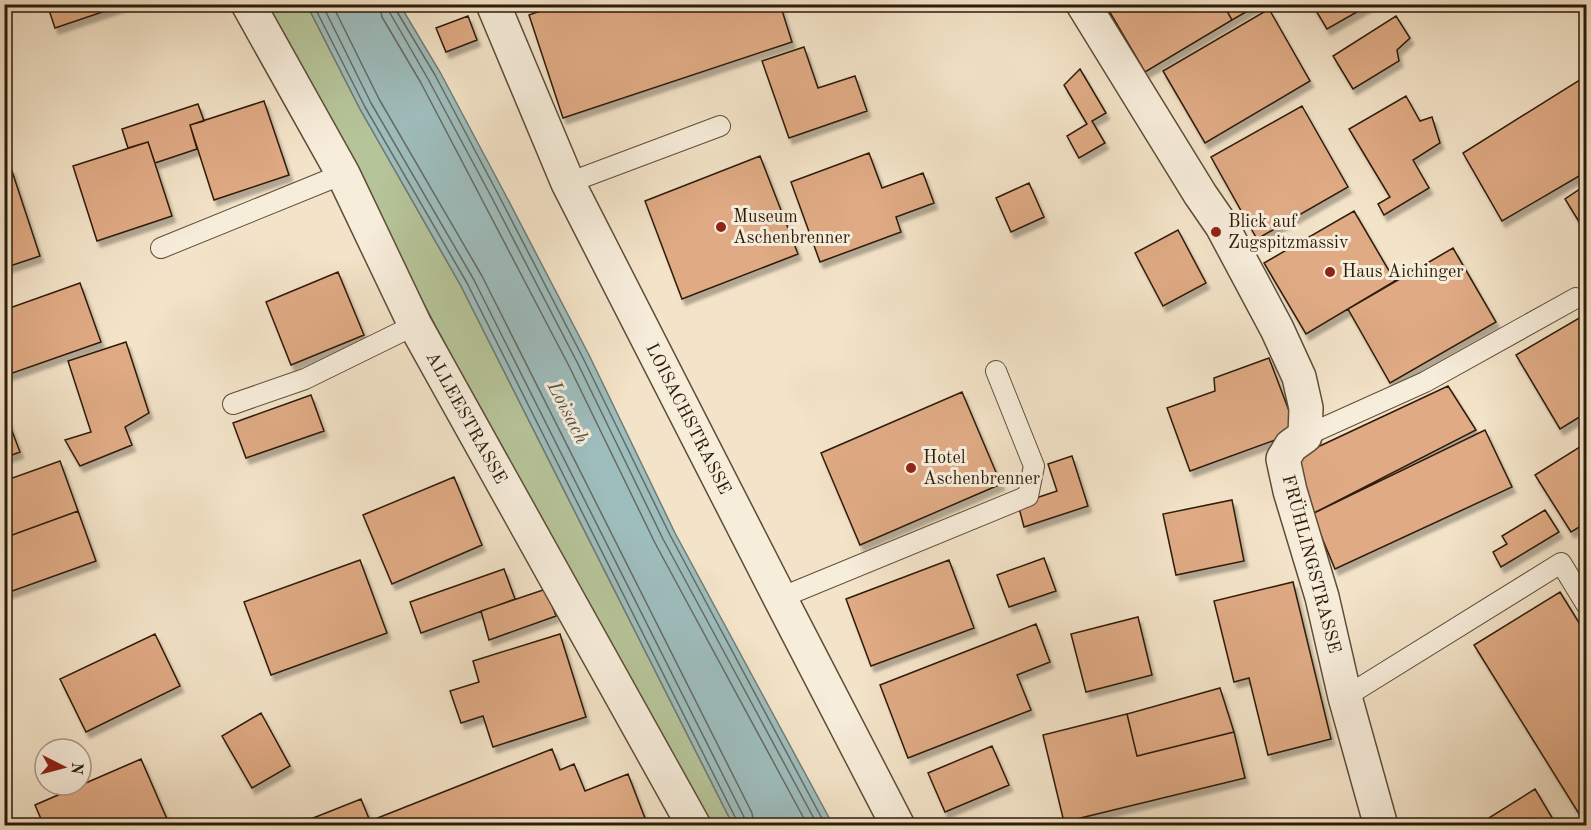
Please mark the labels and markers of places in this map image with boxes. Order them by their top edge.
place label: Museum Aschenbrenner [733,208,851,247]
place label: Blick auf Zugspitzmassiv [1228,213,1349,252]
marker: Museum Aschenbrenner [714,220,728,234]
marker: Blick auf Zugspitzmassiv [1209,225,1223,239]
place label: Haus Aichinger [1342,263,1464,281]
marker: Haus Aichinger [1323,265,1337,279]
place label: Hotel Aschenbrenner [923,449,1041,488]
marker: Hotel Aschenbrenner [904,461,918,475]

